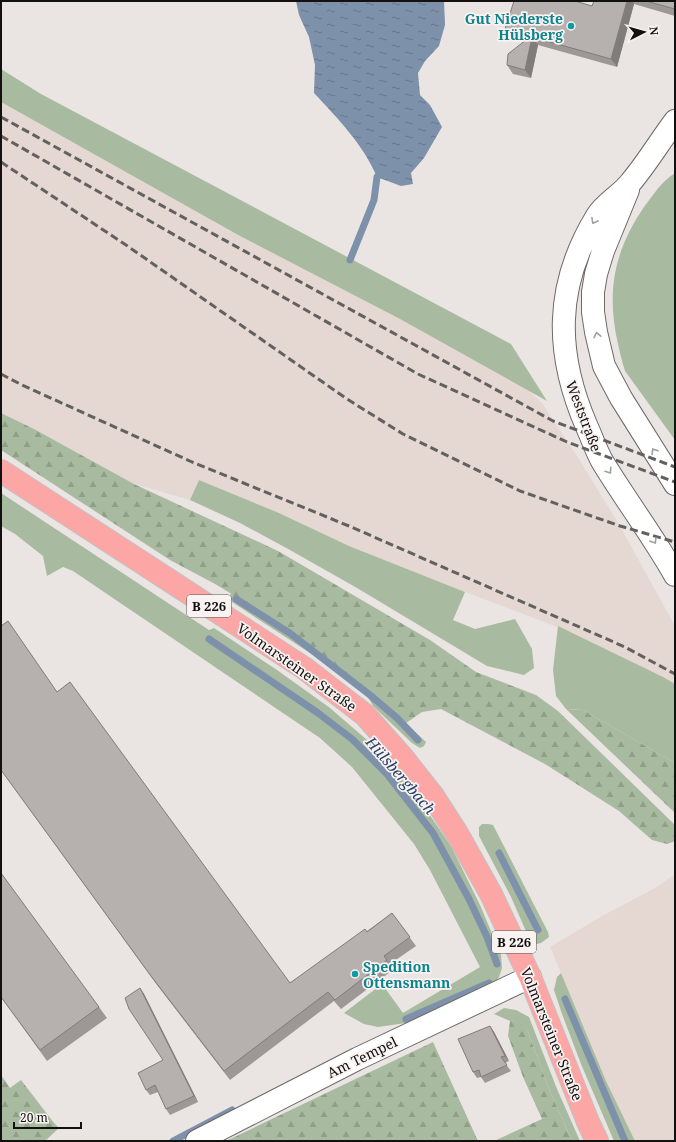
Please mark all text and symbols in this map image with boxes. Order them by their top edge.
place label: Gut Niederste Hülsberg [465,9,563,44]
north arrow [624,12,664,52]
marker: Gut Niederste Hülsberg [566,21,576,31]
text: N [647,26,662,36]
one-way arrow [591,217,598,225]
one-way arrow [593,332,601,339]
street label: Weststraße [562,378,606,454]
one-way arrow [651,448,659,455]
one-way arrow [604,467,612,474]
one-way arrow [649,537,657,544]
road number: B 226 [187,595,231,617]
street label: Volmarsteiner Straße [233,618,361,716]
water label: Hülsbergbach [361,731,440,818]
road number: B 226 [492,931,536,953]
place label: Spedition Ottensmann [363,957,450,992]
street label: Volmarsteiner Straße [517,965,587,1103]
marker: Spedition Ottensmann [350,969,360,979]
street label: Am Tempel [324,1032,401,1082]
scale bar [14,1104,81,1130]
text: 20 m [20,1109,48,1126]

